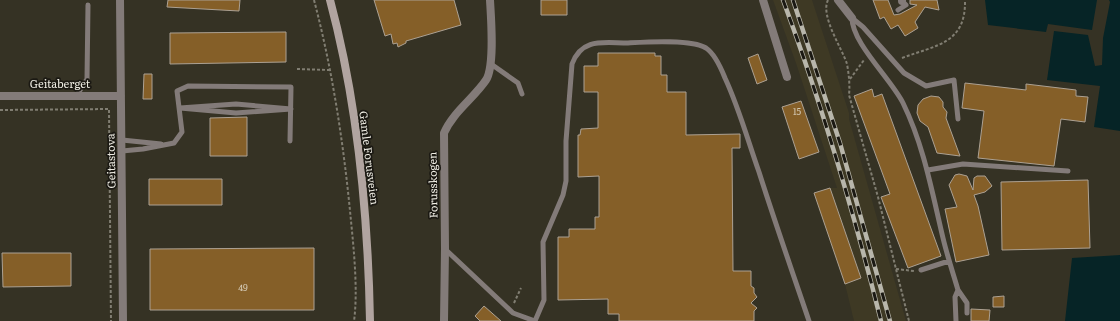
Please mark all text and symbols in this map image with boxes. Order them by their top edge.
street label: Geitaberget [30,75,91,91]
house number: 15 [793,104,802,118]
street label: Gamle Forusveien [356,110,384,206]
street label: Geitastova [102,133,118,189]
street label: Forusskogen [423,152,441,218]
house number: 49 [238,280,248,294]

